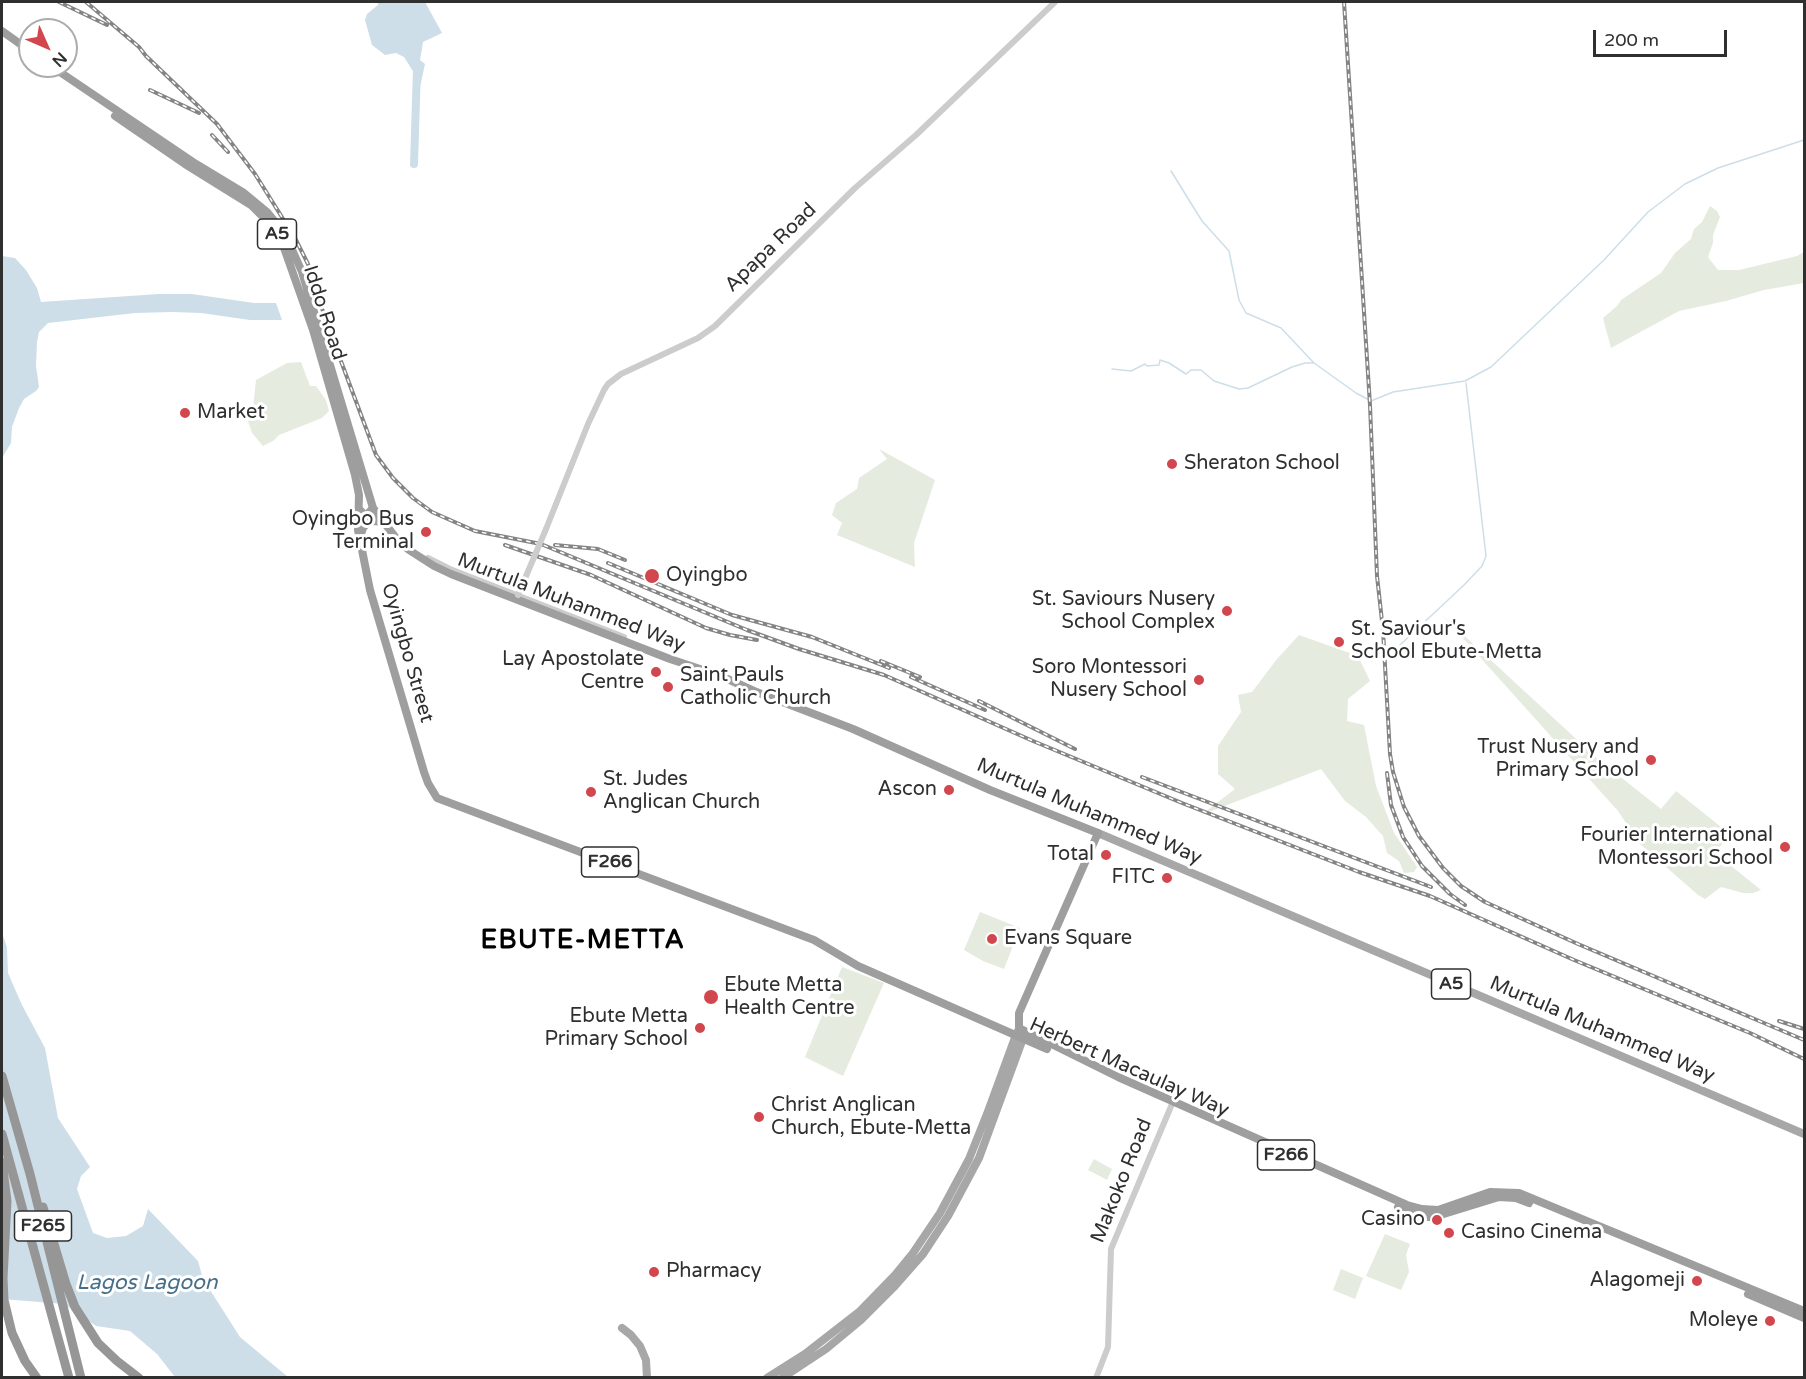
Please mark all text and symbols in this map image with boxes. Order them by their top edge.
north arrow [18,18,78,78]
scale bar [1596,18,1730,56]
text: 200 m [1604,29,1659,51]
text: N [48,48,71,71]
street label: Apapa Road [720,198,822,298]
road number: A5 [258,219,296,249]
street label: Iddo Road [297,263,351,363]
place label: Market [197,401,265,425]
marker: Market [178,406,192,420]
place label: Sheraton School [1184,452,1340,476]
marker: Sheraton School [1165,457,1179,471]
place label: Oyingbo Bus Terminal [292,508,414,555]
marker: Oyingbo Bus Terminal [419,525,433,539]
street label: Murtula Muhammed Way [454,548,688,658]
place label: Oyingbo [666,564,748,588]
marker: Oyingbo [643,567,661,585]
street label: Oyingbo Street [376,581,438,725]
place label: St. Saviours Nusery School Complex [1032,588,1215,635]
marker: St. Saviours Nusery School Complex [1220,604,1234,618]
place label: St. Saviour's School Ebute-Metta [1351,618,1542,665]
marker: St. Saviour's School Ebute-Metta [1332,635,1346,649]
place label: Lay Apostolate Centre [502,648,644,695]
place label: Soro Montessori Nusery School [1032,656,1187,703]
place label: Saint Pauls Catholic Church [680,664,831,711]
marker: Lay Apostolate Centre [649,665,663,679]
marker: Soro Montessori Nusery School [1192,673,1206,687]
marker: Saint Pauls Catholic Church [661,680,675,694]
place label: Trust Nusery and Primary School [1477,736,1639,783]
marker: Trust Nusery and Primary School [1644,753,1658,767]
street label: Murtula Muhammed Way [973,754,1205,870]
place label: St. Judes Anglican Church [603,768,760,815]
place label: Ascon [878,778,937,802]
marker: Ascon [942,783,956,797]
marker: St. Judes Anglican Church [584,785,598,799]
place label: Fourier International Montessori School [1580,824,1773,871]
marker: Fourier International Montessori School [1778,840,1792,854]
place label: Total [1047,843,1094,867]
road number: F266 [582,847,638,877]
marker: Total [1099,848,1113,862]
place label: FITC [1112,866,1155,890]
marker: FITC [1160,871,1174,885]
district label: EBUTE-METTA [481,925,685,957]
place label: Evans Square [1004,927,1132,951]
marker: Evans Square [985,932,999,946]
road number: A5 [1432,969,1470,999]
street label: Murtula Muhammed Way [1486,972,1718,1088]
place label: Ebute Metta Health Centre [724,974,855,1021]
marker: Ebute Metta Health Centre [702,988,720,1006]
place label: Ebute Metta Primary School [544,1005,688,1052]
street label: Herbert Macaulay Way [1025,1013,1233,1123]
marker: Ebute Metta Primary School [693,1021,707,1035]
place label: Christ Anglican Church, Ebute-Metta [771,1094,971,1141]
marker: Christ Anglican Church, Ebute-Metta [752,1110,766,1124]
street label: Makoko Road [1086,1115,1158,1247]
road number: F266 [1258,1140,1314,1170]
place label: Casino [1361,1208,1425,1232]
road number: F265 [15,1211,72,1241]
marker: Casino [1430,1213,1444,1227]
place label: Casino Cinema [1461,1221,1602,1245]
marker: Casino Cinema [1442,1226,1456,1240]
place label: Pharmacy [666,1260,761,1284]
marker: Pharmacy [647,1265,661,1279]
place label: Alagomeji [1589,1269,1685,1293]
water label: Lagos Lagoon [77,1270,217,1296]
marker: Alagomeji [1690,1274,1704,1288]
place label: Moleye [1689,1309,1758,1333]
marker: Moleye [1763,1314,1777,1328]

